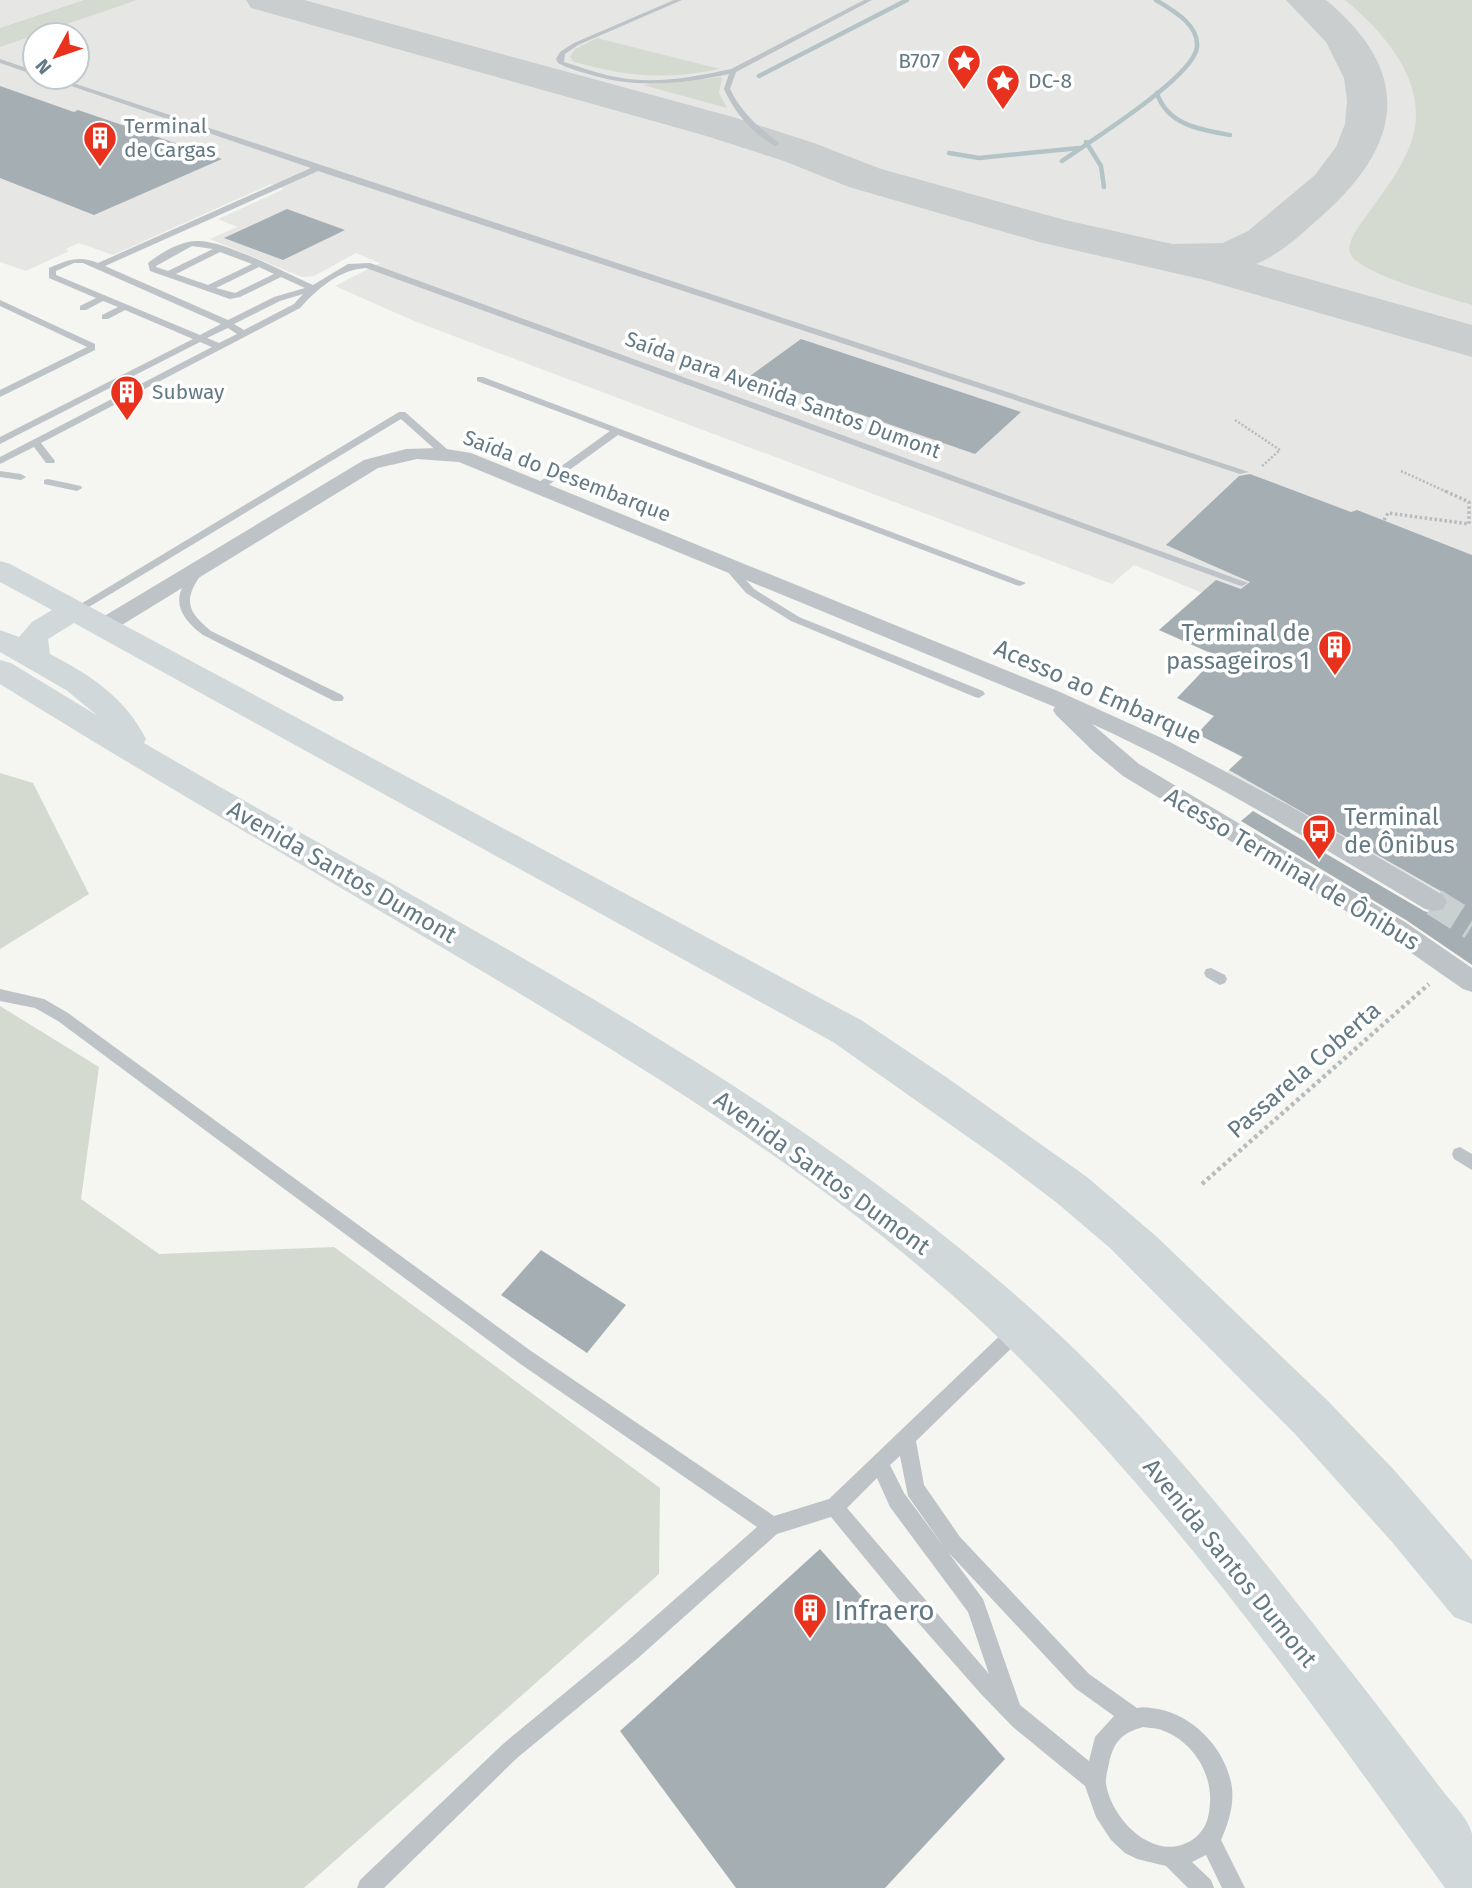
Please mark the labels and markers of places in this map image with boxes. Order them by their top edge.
place icon: B707 [945,42,983,91]
place label: B707 [898,48,940,74]
place icon: DC-8 [984,62,1022,111]
place label: DC-8 [1028,68,1072,94]
place label: Terminal de Cargas [124,113,216,163]
building icon: Terminal de Cargas [81,119,119,168]
building icon: Subway [108,373,146,422]
place label: Subway [152,379,225,405]
place label: Terminal de passageiros 1 [1166,619,1310,675]
building icon: Terminal de passageiros 1 [1316,628,1354,677]
place label: Terminal de Ônibus [1344,803,1455,859]
bus stop icon: Terminal de Ônibus [1300,812,1338,861]
building icon: Infraero [791,1591,829,1640]
place label: Infraero [834,1594,935,1627]

